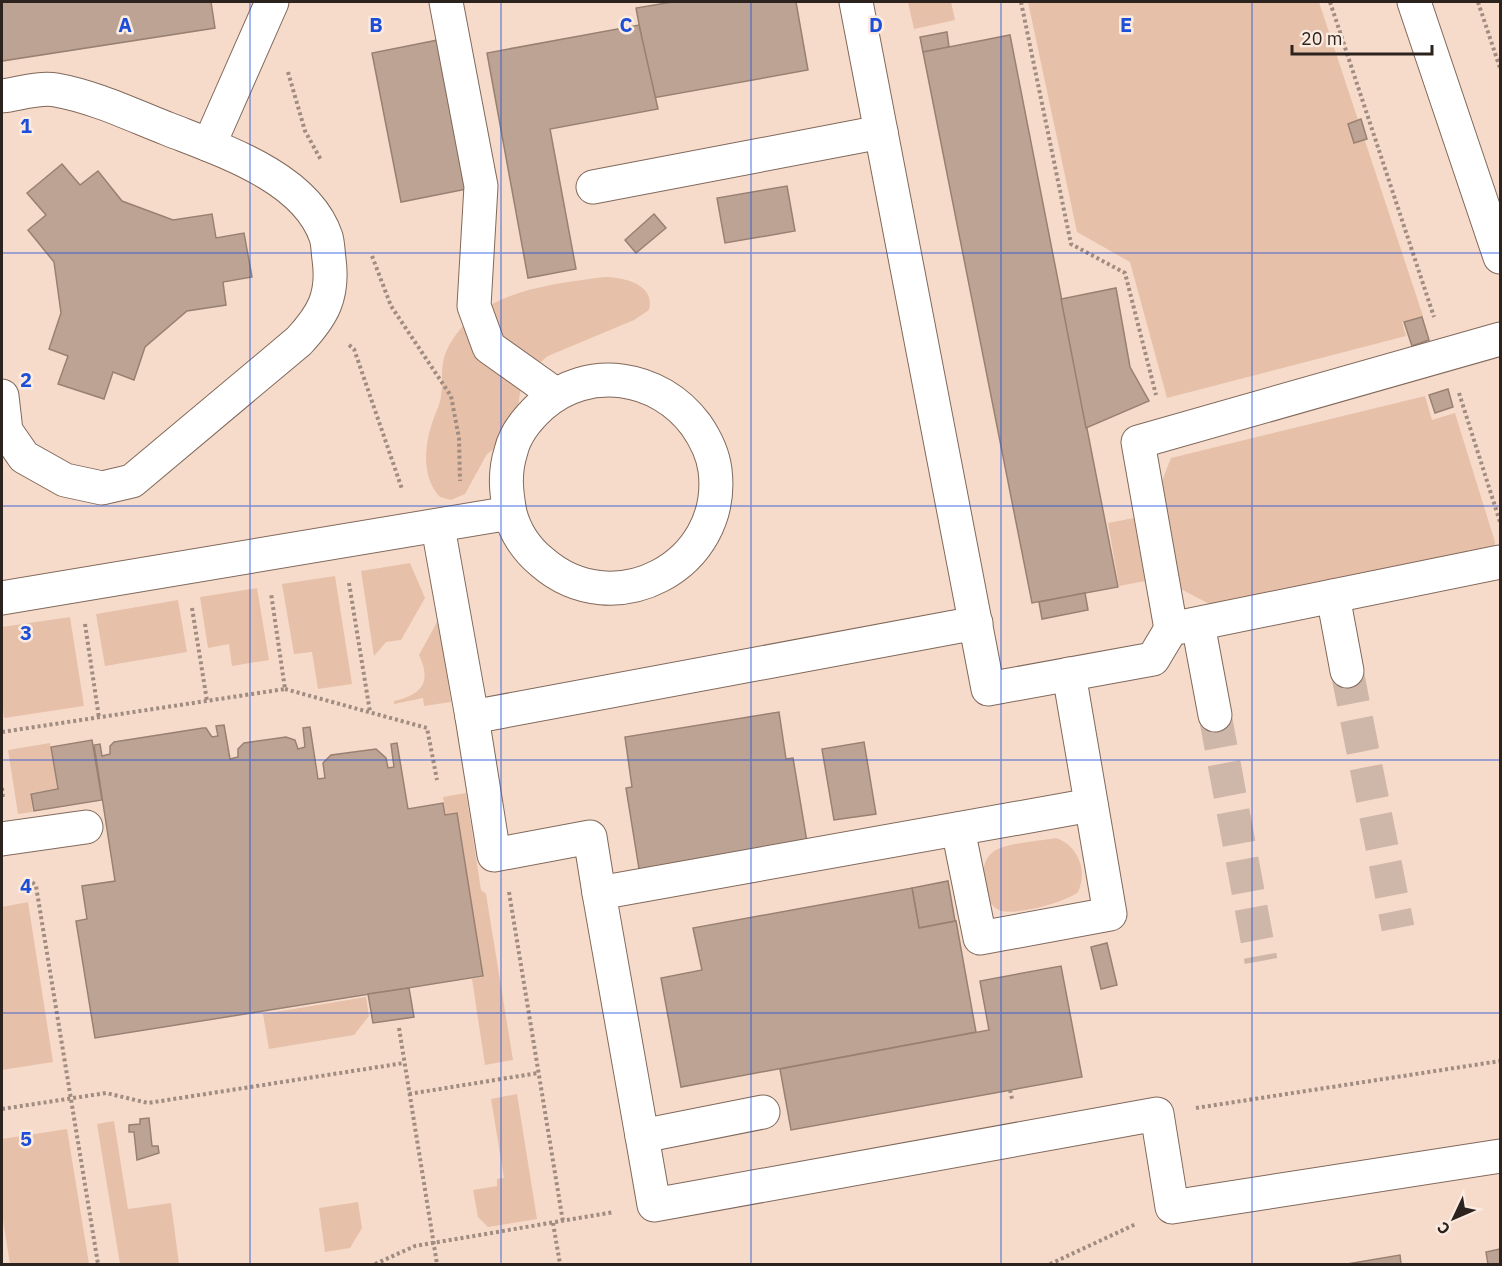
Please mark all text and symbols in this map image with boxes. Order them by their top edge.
text: A [118,11,132,38]
text: B [369,11,383,38]
text: C [619,11,633,38]
text: D [869,11,883,38]
text: E [1120,11,1132,38]
scale bar [1292,18,1432,56]
text: 20 m [1301,27,1343,50]
text: 1 [20,112,32,139]
text: 2 [20,366,32,393]
text: 3 [20,619,32,646]
text: 4 [20,872,32,899]
text: 5 [20,1125,32,1152]
north arrow [1424,1188,1484,1248]
text: С [1432,1218,1454,1239]

